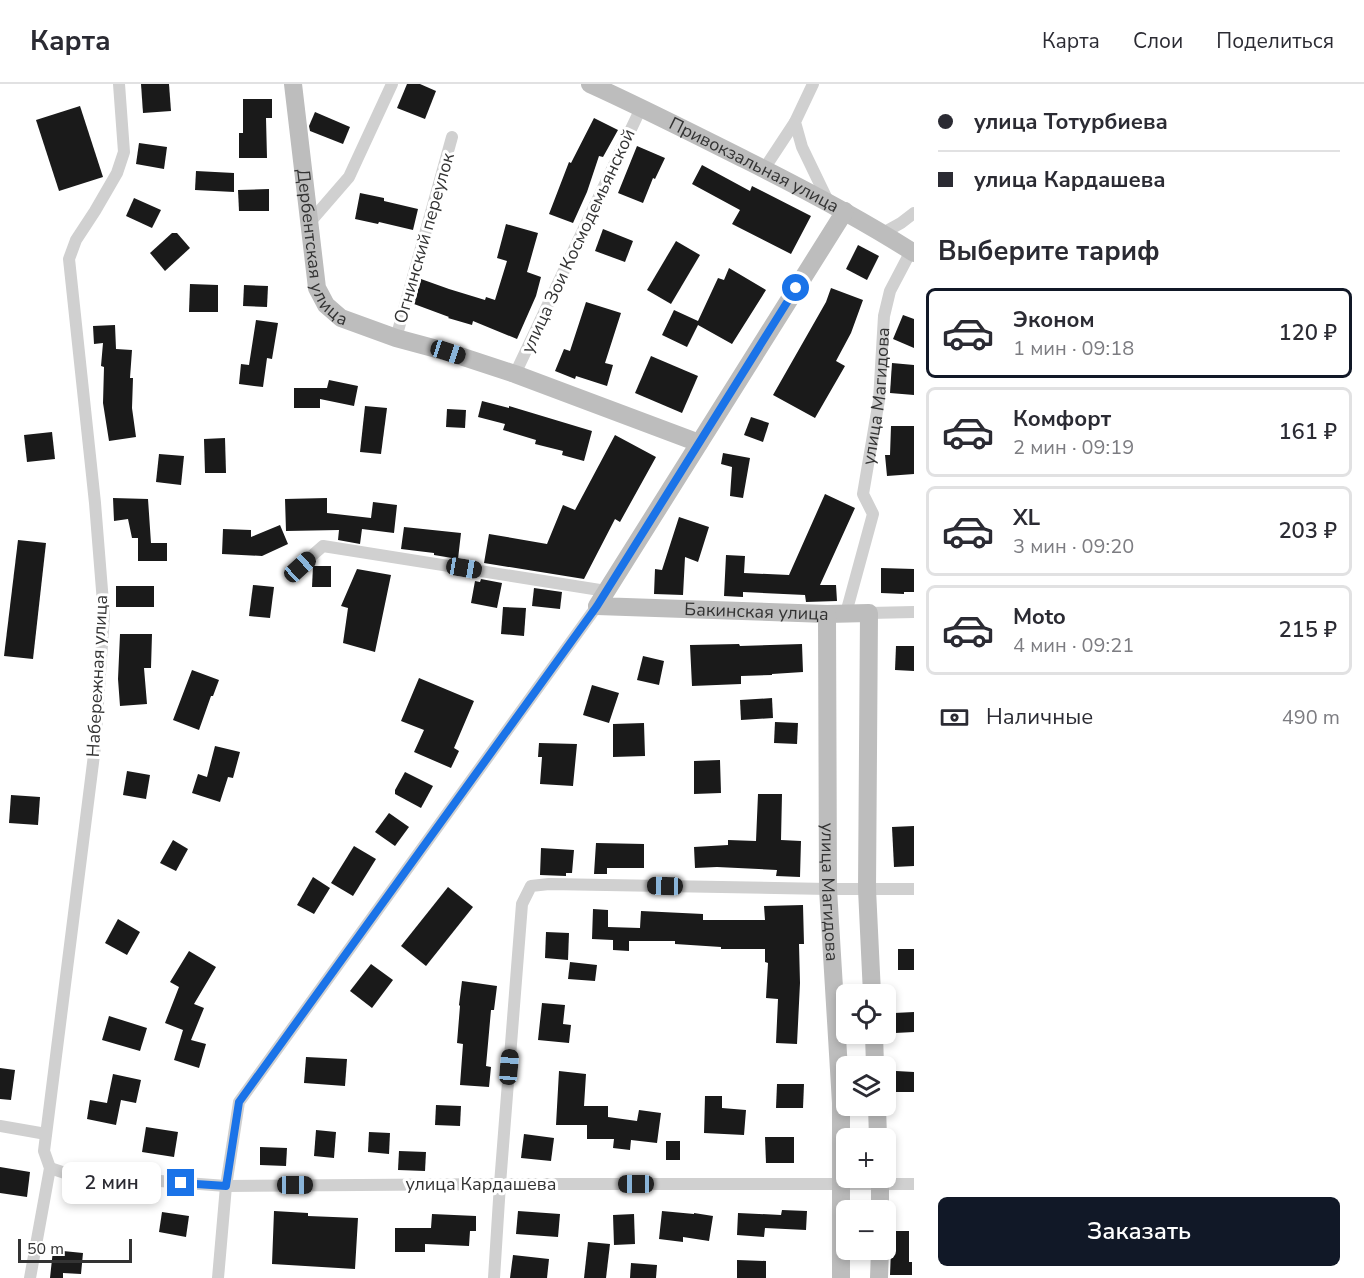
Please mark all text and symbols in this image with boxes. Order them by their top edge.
text: Карта [30,22,111,60]
text: Карта [1042,27,1100,55]
text: Слои [1133,27,1183,55]
text: Поделиться [1216,27,1334,55]
text: улица Тотурбиева [974,107,1168,137]
street label: Привокзальная улица [665,111,844,218]
street label: улица Зои Космодемьянской [515,125,641,357]
street label: Огнинский переулок [388,149,460,326]
text: улица Кардашева [974,165,1166,195]
street label: Дербентская улица [291,167,351,331]
text: Выберите тариф [938,233,1160,270]
route start [782,274,809,301]
text: Эконом [1013,305,1095,335]
icon: car [941,306,995,360]
text: 120 ₽ [1278,318,1337,348]
street label: улица Магидова [856,326,895,467]
text: 1 мин · 09:18 [1013,335,1134,362]
car [428,338,468,366]
text: Комфорт [1013,404,1111,434]
icon: car [941,405,995,459]
text: 161 ₽ [1278,417,1337,447]
text: 2 мин · 09:19 [1013,434,1134,461]
text: XL [1013,503,1040,533]
icon: car [941,504,995,558]
text: 203 ₽ [1278,516,1337,546]
text: 3 мин · 09:20 [1013,533,1134,560]
car [281,548,319,586]
car [445,556,483,580]
street label: Набережная улица [81,594,113,758]
street label: Бакинская улица [684,597,829,626]
text: Moto [1013,602,1066,632]
icon: car [941,603,995,657]
text: 215 ₽ [1278,615,1337,645]
text: 4 мин · 09:21 [1013,632,1134,659]
icon: cash [938,701,971,734]
text: Наличные [986,702,1093,732]
text: 490 m [1282,704,1340,731]
street label: улица Магидова [816,823,844,962]
car [647,877,683,895]
map controls [836,984,896,1260]
button: locate [836,984,896,1044]
car [498,1048,520,1086]
button: layers [836,1056,896,1116]
button: + [836,1128,896,1188]
callout: 2 мин [61,1162,160,1204]
text: 2 мин [84,1169,139,1196]
route end [167,1169,194,1196]
street label: улица Кардашева [406,1172,556,1196]
car [618,1175,654,1193]
car [277,1176,313,1194]
button: Заказать [938,1197,1340,1266]
button: − [836,1200,896,1260]
scale bar [18,1236,132,1264]
text: 50 m [27,1238,64,1260]

